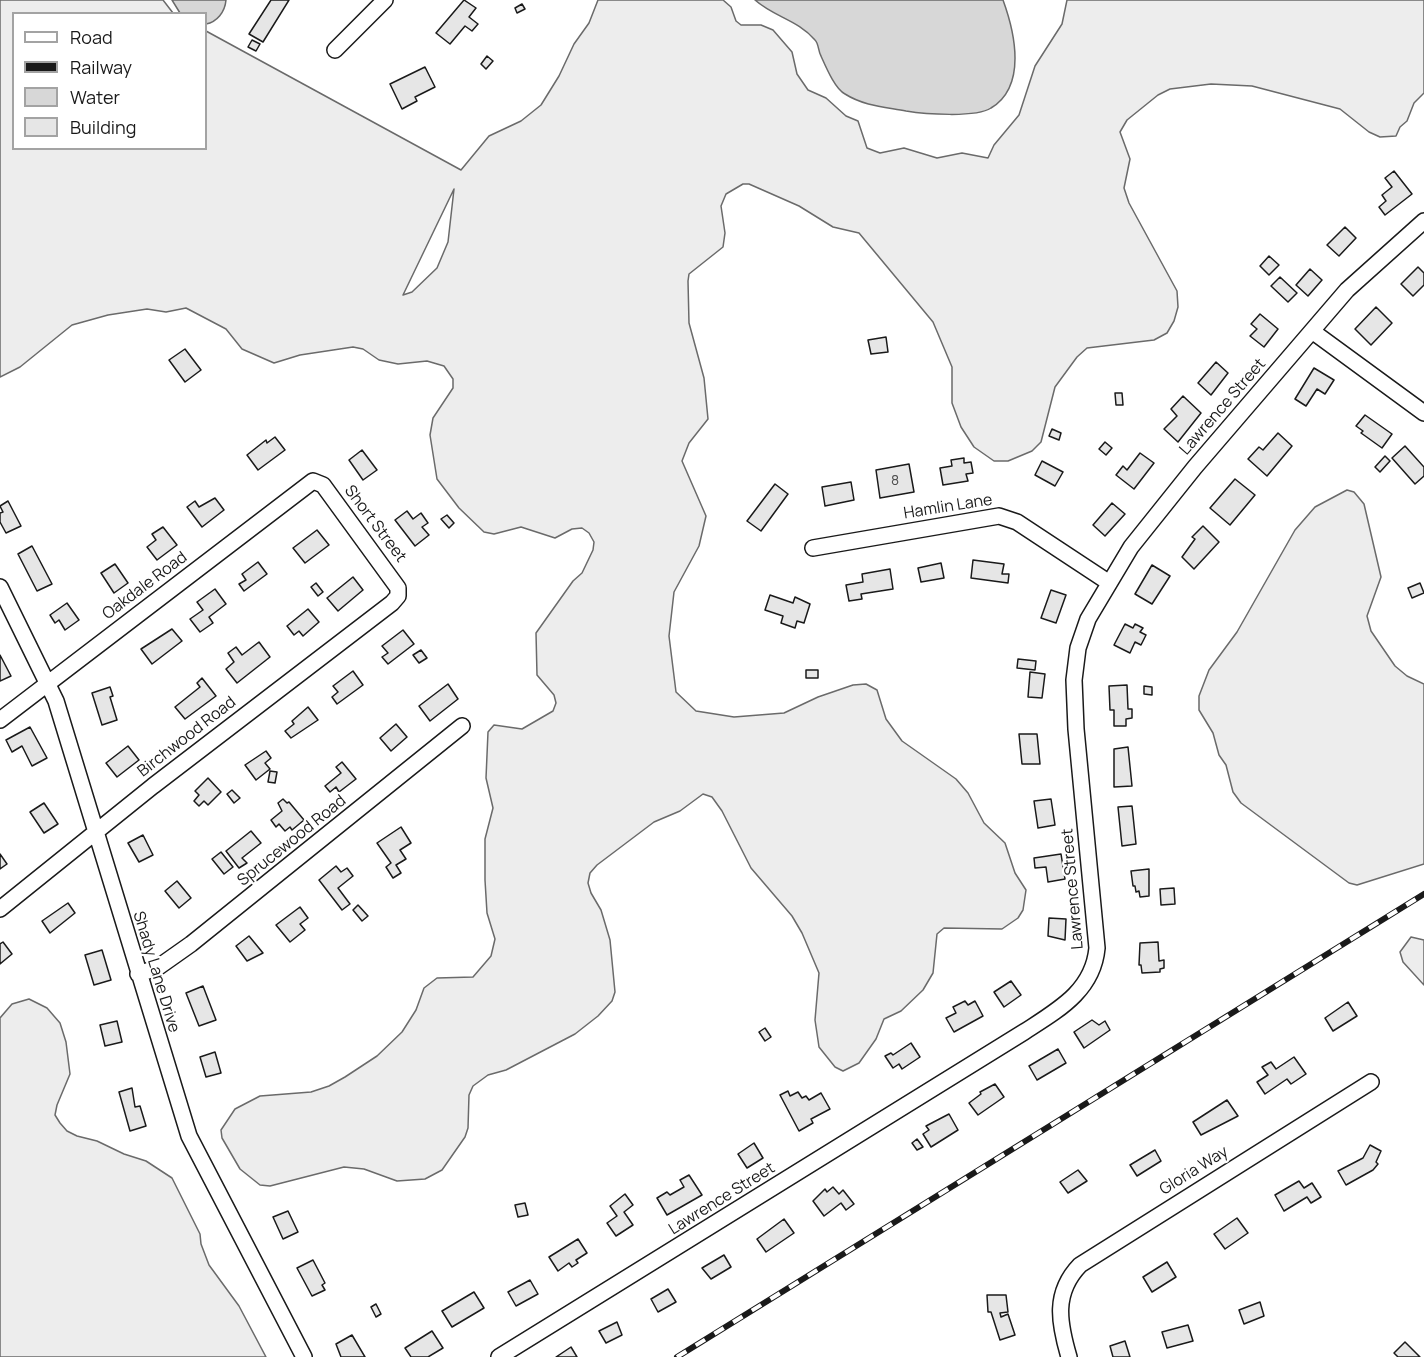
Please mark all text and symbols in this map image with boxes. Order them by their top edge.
legend [12,12,207,150]
text: Road [70,25,113,49]
text: Railway [70,55,132,79]
text: Water [70,85,120,109]
text: Building [70,115,136,139]
street label: Lawrence Street [1176,355,1270,459]
house number: 8 [891,473,899,489]
street label: Short Street [340,482,410,566]
street label: Hamlin Lane [902,491,994,523]
street label: Oakdale Road [99,548,191,624]
street label: Birchwood Road [134,693,240,781]
street label: Sprucewood Road [234,791,350,891]
street label: Lawrence Street [1058,828,1088,950]
street label: Shady Lane Drive [128,909,184,1035]
street label: Gloria Way [1156,1142,1232,1200]
street label: Lawrence Street [665,1159,779,1239]

